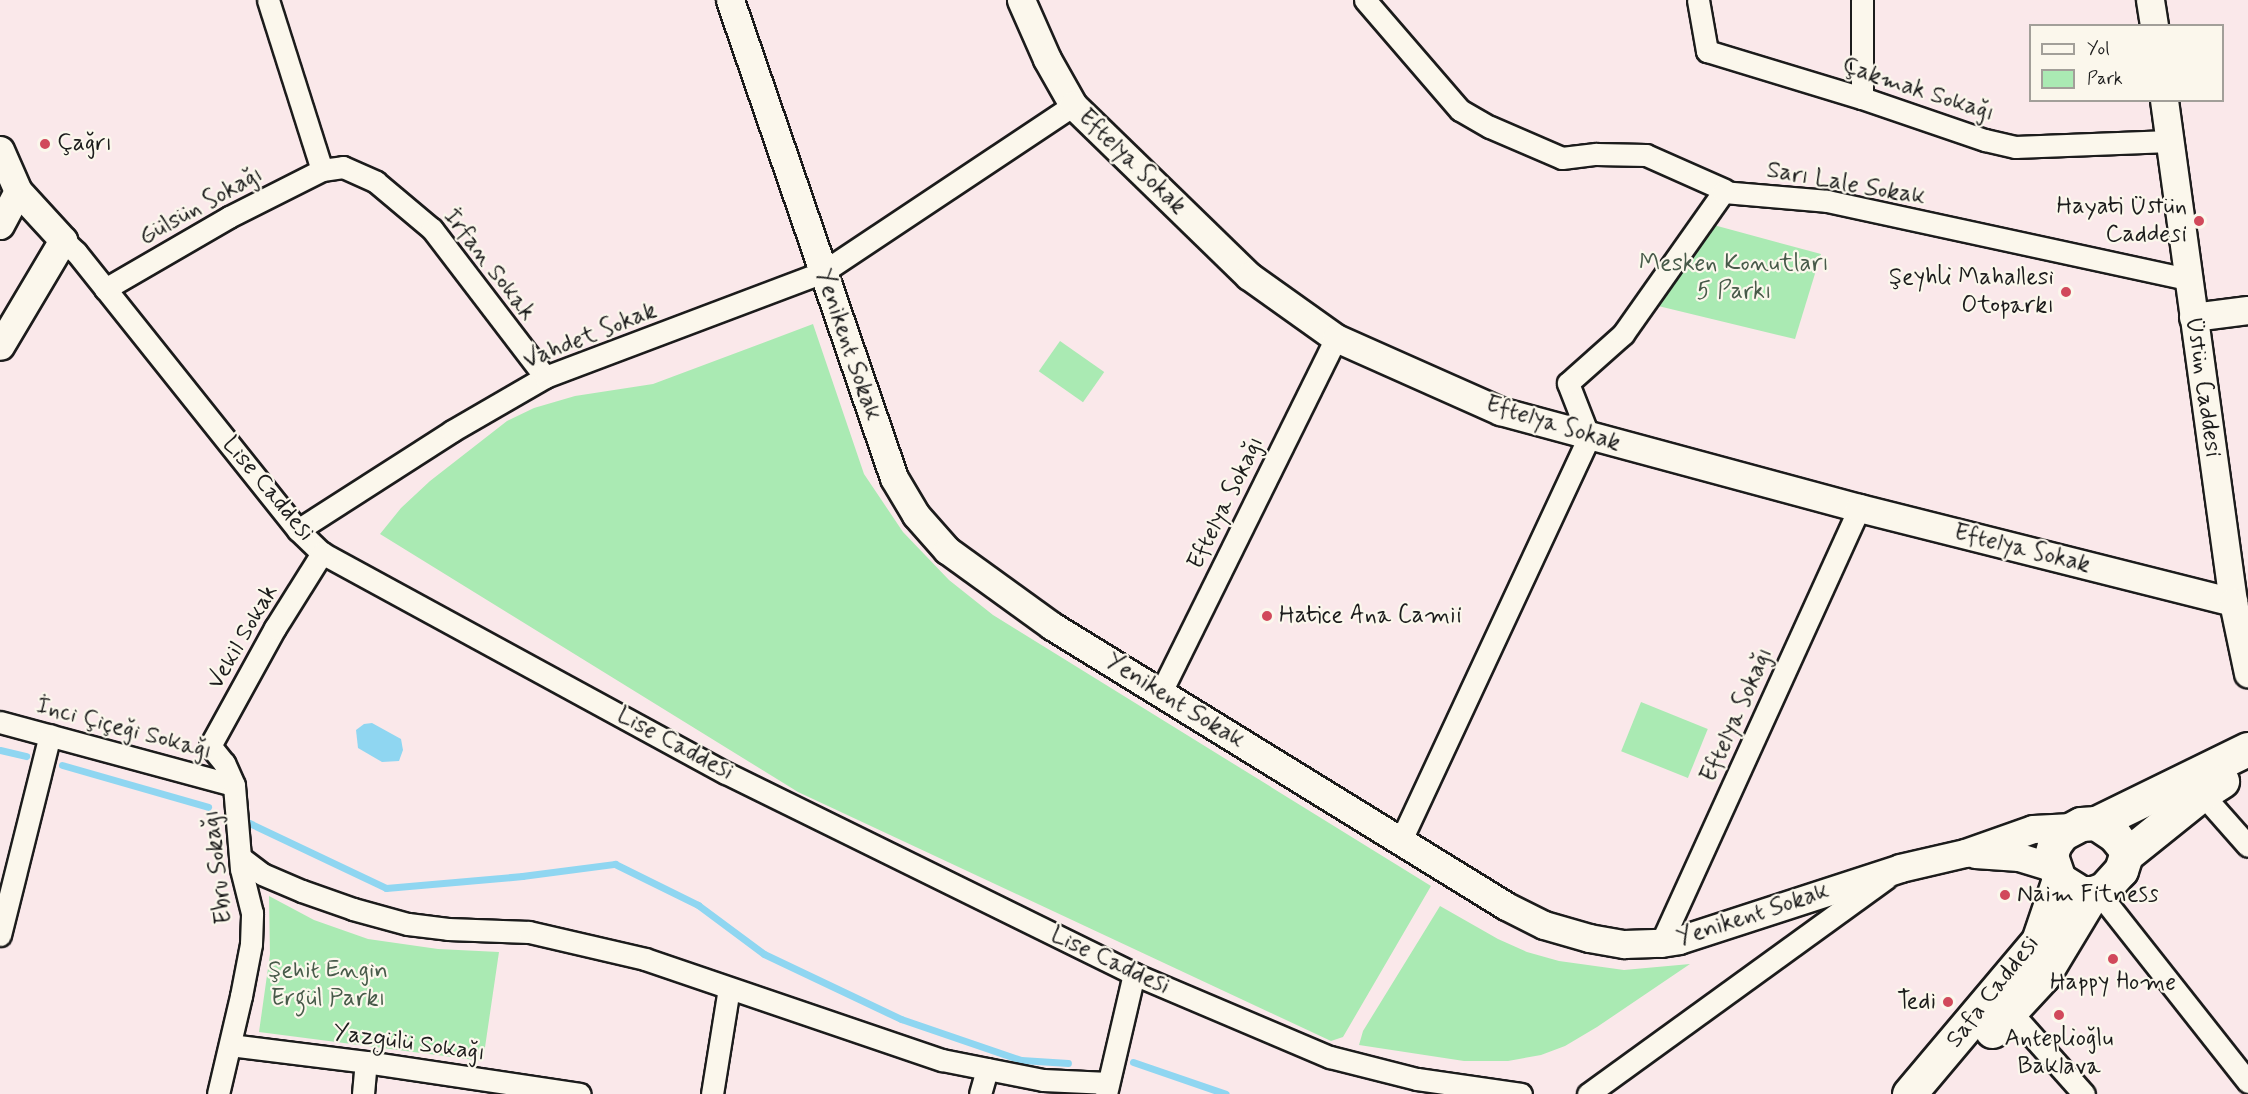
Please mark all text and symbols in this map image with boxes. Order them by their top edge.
legend [2029,24,2224,102]
text: Yol [2087,37,2110,61]
street label: Çakmak Sokağı [1838,52,1998,128]
text: Park [2087,67,2123,91]
street label: Eftelya Sokak [1071,102,1193,222]
place label: Çağrı [57,130,112,158]
marker: Çağrı [38,137,52,151]
street label: Sarı Lale Sokak [1765,156,1927,212]
street label: Gülsün Sokağı [133,160,269,252]
place label: Hayati Üstün Caddesi [2056,193,2187,249]
street label: İrfan Sokak [437,204,541,326]
marker: Hayati Üstün Caddesi [2192,214,2206,228]
park label: Mesken Konutları 5 Parkı [1643,250,1825,306]
place label: Şeyhli Mahallesi Otoparkı [1889,264,2054,320]
street label: Yenikent Sokak [809,266,887,424]
marker: Şeyhli Mahallesi Otoparkı [2059,285,2073,299]
street label: Vahdet Sokak [518,296,662,376]
street label: Üstün Caddesi [2179,313,2227,461]
street label: Eftelya Sokak [1481,389,1625,459]
street label: Lise Caddesi [215,430,321,548]
street label: Eftelya Sokağı [1181,431,1271,575]
street label: Eftelya Sokak [1950,518,2094,580]
street label: Vekil Sokak [201,579,285,695]
place label: Hatice Ana Camii [1279,602,1460,630]
marker: Hatice Ana Camii [1260,609,1274,623]
street label: Eftelya Sokağı [1694,642,1780,788]
street label: Yenikent Sokak [1100,647,1250,755]
street label: İnci Çiçeği Sokağı [34,692,214,766]
street label: Lise Caddesi [611,701,739,787]
street label: Ebru Sokağı [197,808,239,926]
street label: Yenikent Sokak [1673,877,1833,953]
place label: Naim Fitness [2017,881,2158,909]
marker: Naim Fitness [1998,888,2012,902]
street label: Lise Caddesi [1045,921,1175,1001]
street label: Safa Caddesi [1940,930,2046,1054]
marker: Happy Home [2106,952,2120,966]
park label: Şehit Engin Ergül Parkı [268,957,388,1013]
place label: Happy Home [2050,969,2176,997]
place label: Tedi [1897,988,1936,1016]
marker: Tedi [1941,995,1955,1009]
marker: Anteplioğlu Baklava [2052,1008,2066,1022]
street label: Yazgülü Sokağı [331,1018,487,1068]
place label: Anteplioğlu Baklava [2005,1025,2113,1081]

